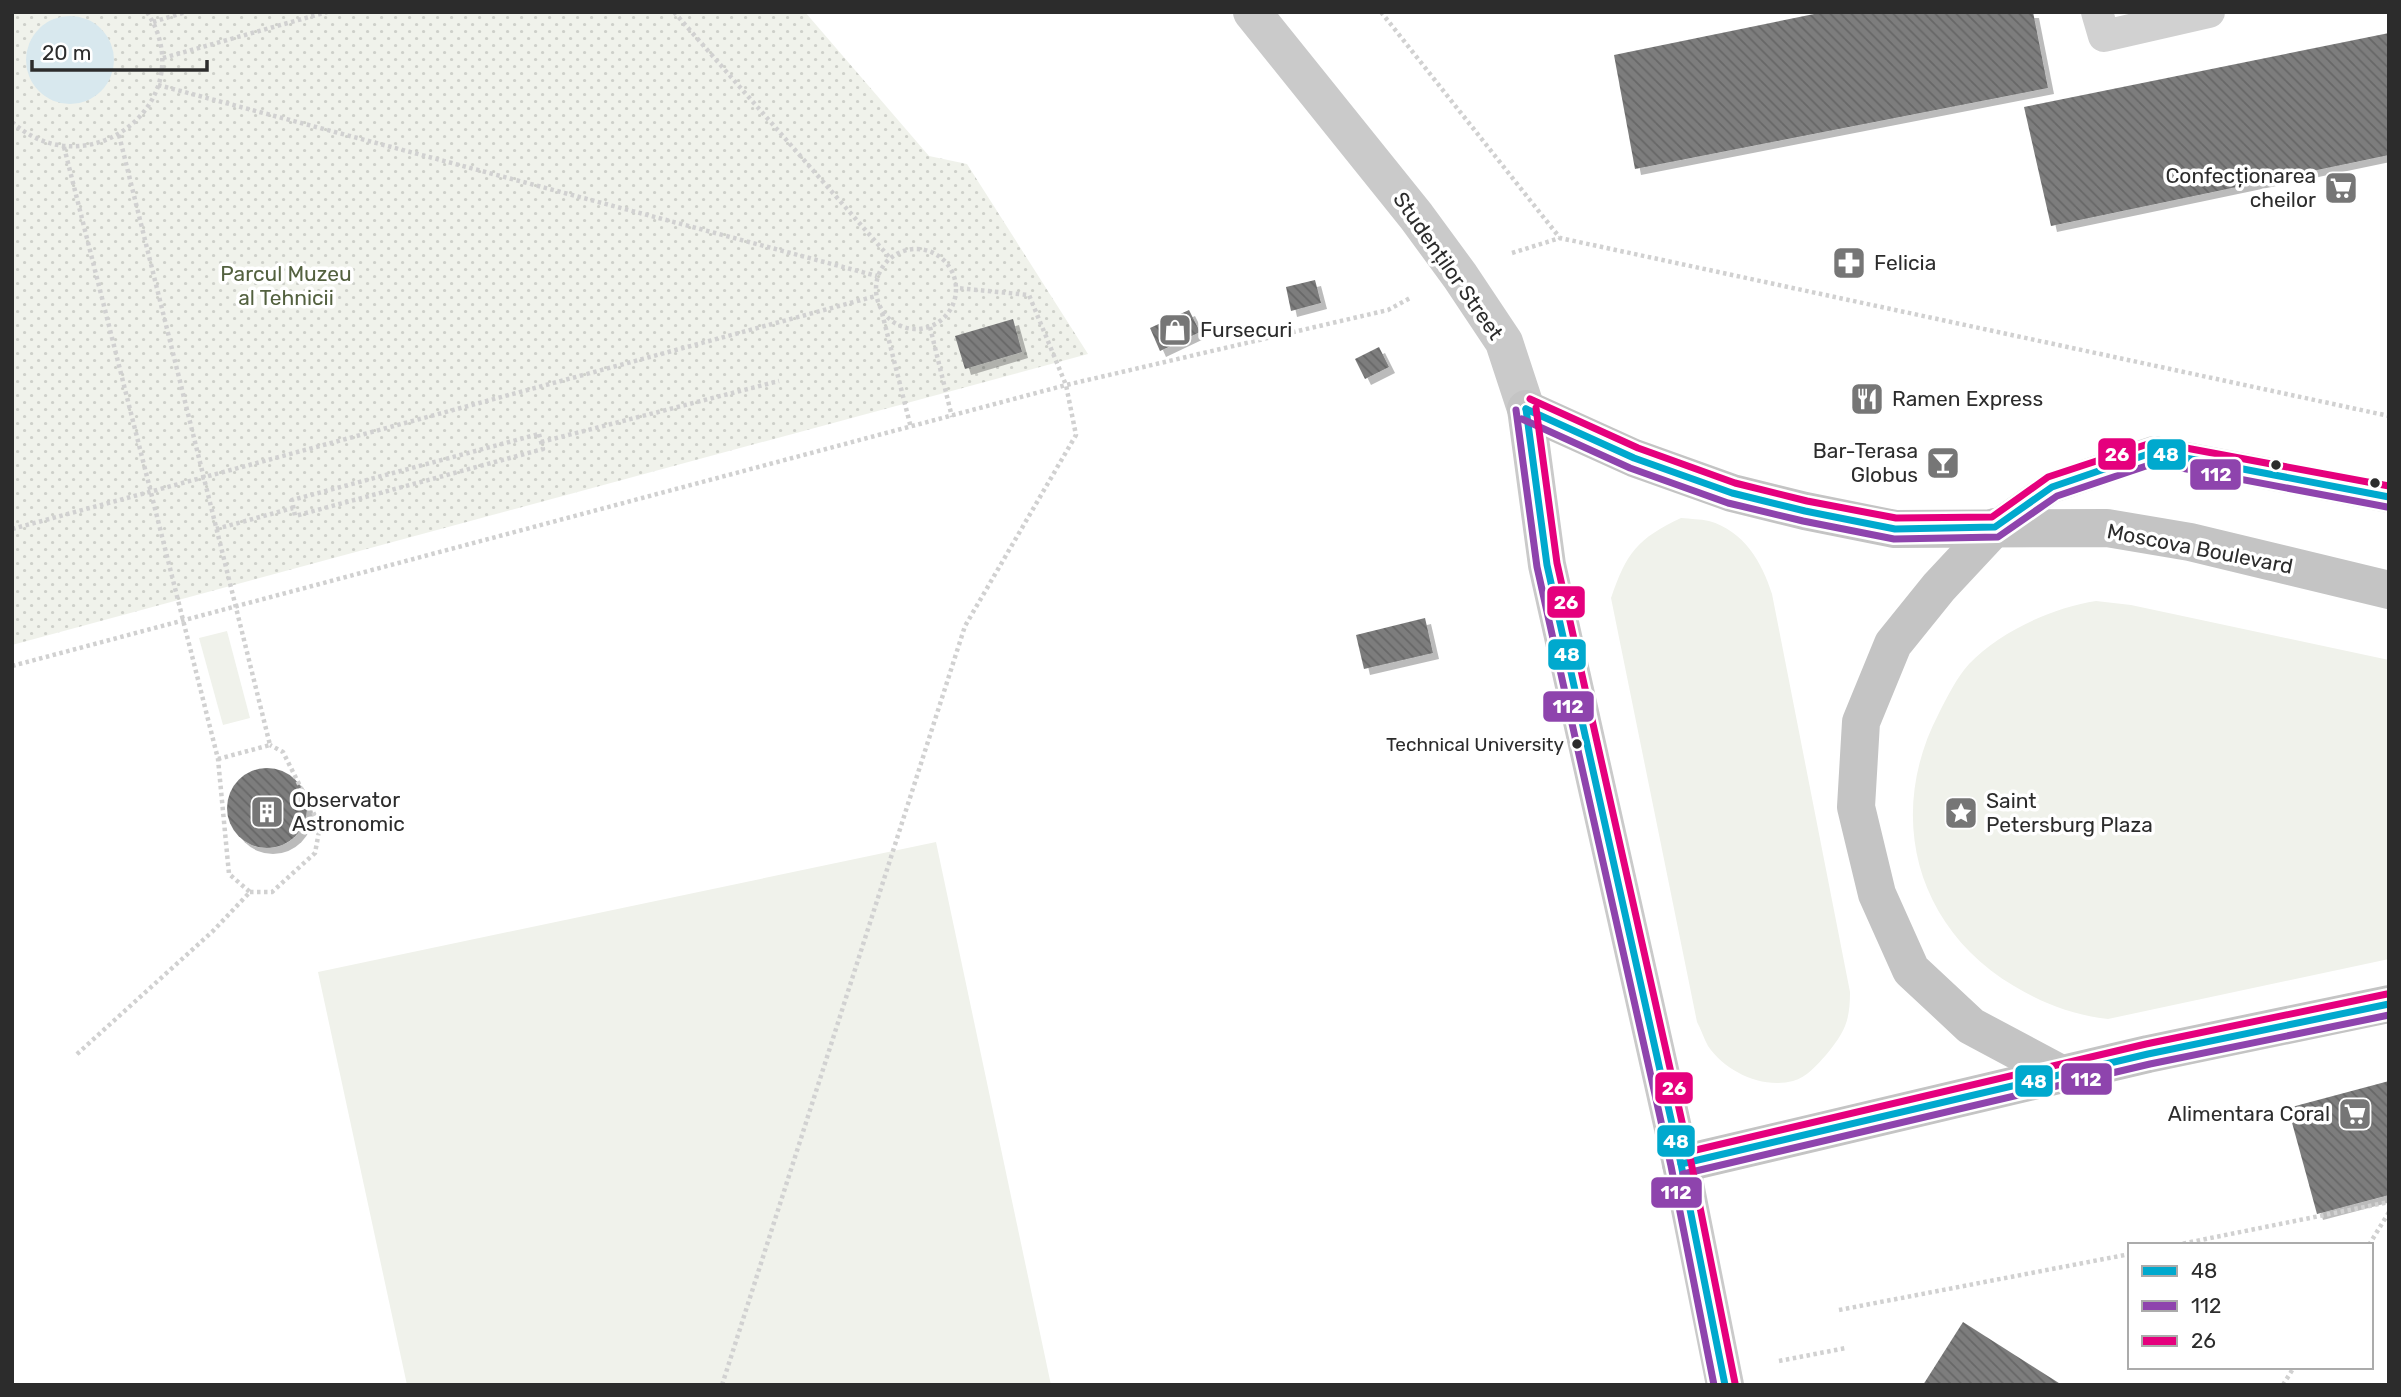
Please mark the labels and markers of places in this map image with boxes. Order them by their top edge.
place label: Confecționarea cheilor [2165,163,2316,212]
supermarket icon: Confecționarea cheilor [2322,169,2360,207]
pharmacy icon: Felicia [1830,244,1868,282]
place label: Felicia [1874,250,1936,275]
shop icon: Fursecuri [1156,311,1194,349]
place label: Fursecuri [1200,317,1292,342]
restaurant icon: Ramen Express [1848,380,1886,418]
place label: Ramen Express [1892,386,2043,411]
place label: Bar-Terasa Globus [1813,438,1918,487]
bar icon: Bar-Terasa Globus [1924,444,1962,482]
unlabelled marker [2269,458,2283,472]
unlabelled marker [2368,476,2382,490]
place label: Technical University [1386,733,1564,756]
marker: Technical University [1570,737,1584,751]
place label: Observator Astronomic [292,787,405,836]
place label: Saint Petersburg Plaza [1986,788,2153,837]
building icon: Observator Astronomic [248,793,286,831]
place icon: Saint Petersburg Plaza [1942,794,1980,832]
supermarket icon: Alimentara Coral [2336,1095,2374,1133]
place label: Alimentara Coral [2168,1101,2330,1126]

